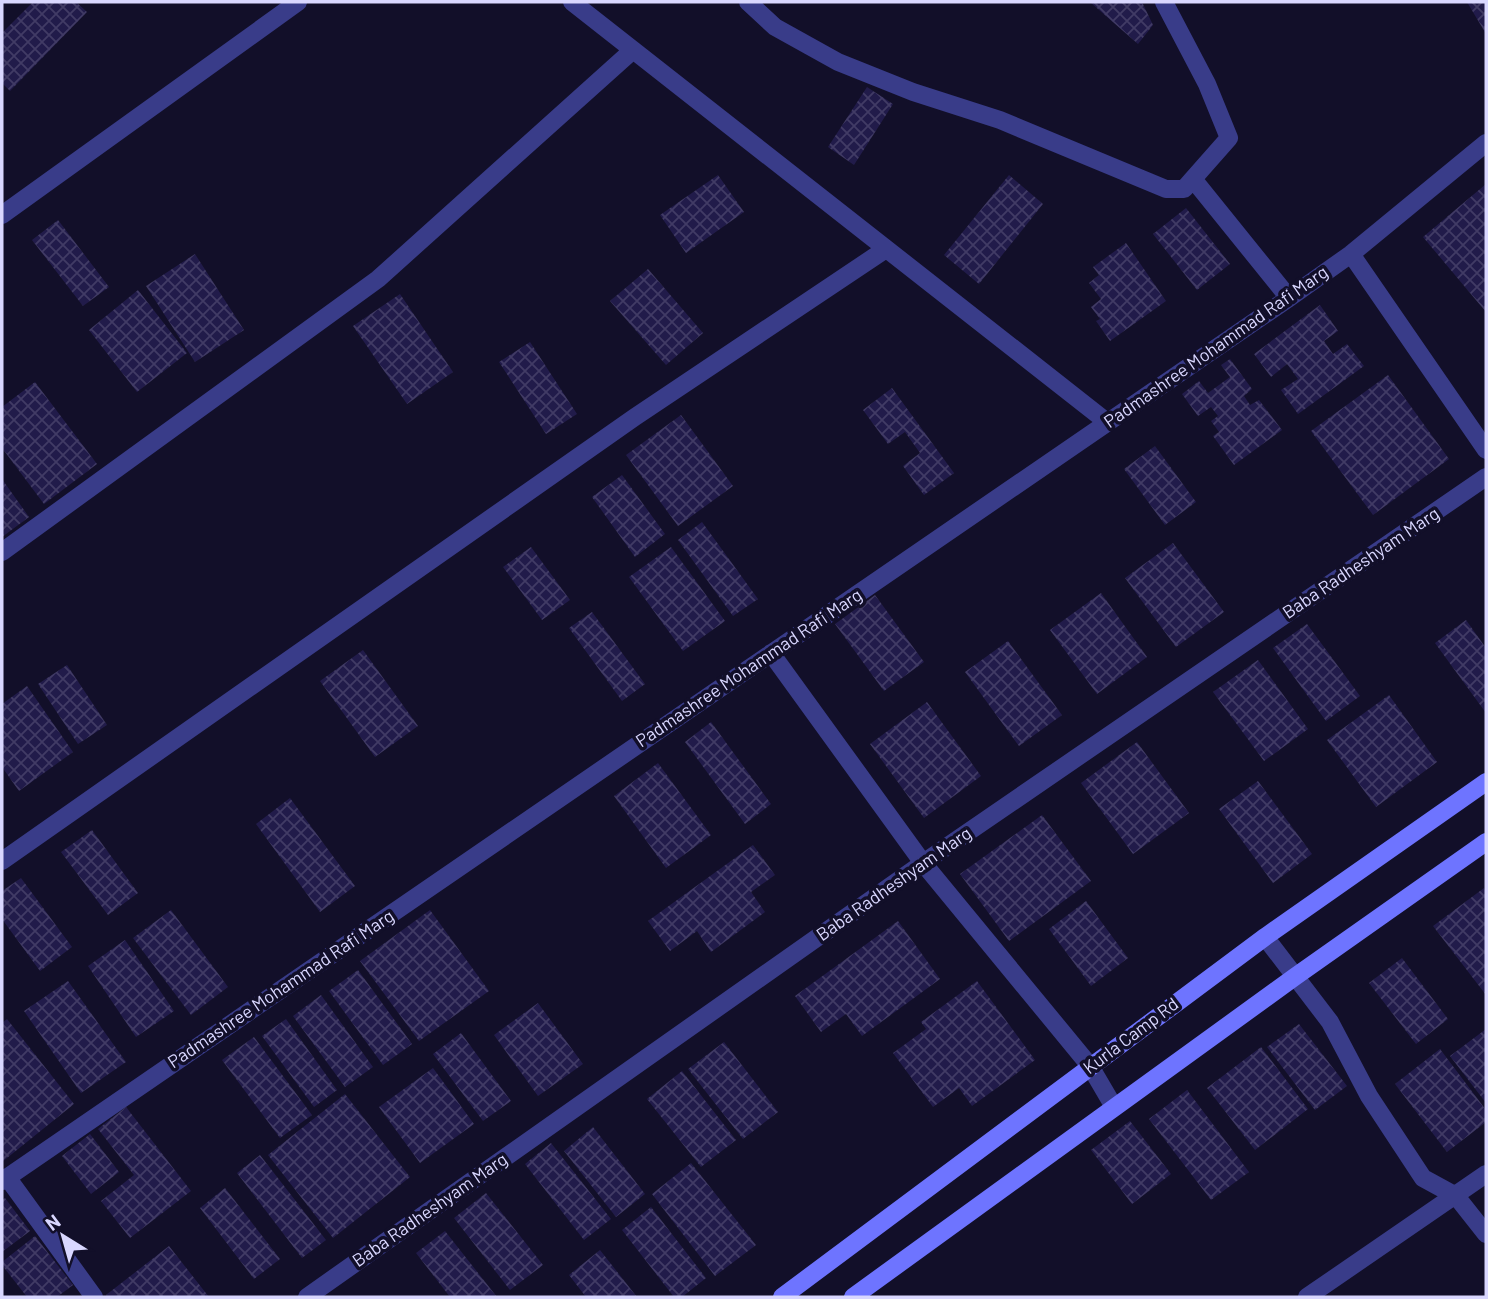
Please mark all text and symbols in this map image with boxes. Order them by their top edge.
street label: Padmashree Mohammad Rafi Marg [1099,260,1332,432]
street label: Baba Radheshyam Marg [1278,502,1443,623]
street label: Padmashree Mohammad Rafi Marg [631,583,866,751]
street label: Baba Radheshyam Marg [812,821,975,945]
street label: Padmashree Mohammad Rafi Marg [163,904,398,1072]
street label: Kurla Camp Rd [1079,992,1182,1078]
street label: Baba Radheshyam Marg [348,1147,511,1271]
north arrow [28,1201,98,1271]
text: N [40,1209,64,1235]

